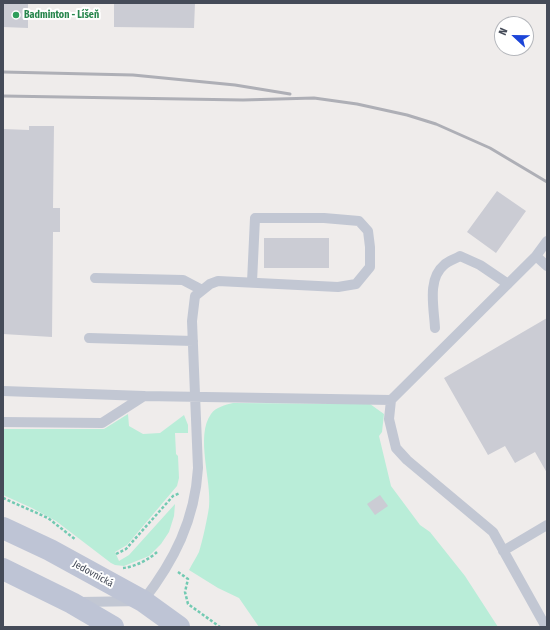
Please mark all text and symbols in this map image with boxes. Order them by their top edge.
place label: Badminton - Líšeň [24,9,99,21]
marker: Badminton - Líšeň [11,10,21,20]
north arrow [494,16,534,56]
text: N [496,26,511,37]
street label: Jedovnická [71,558,115,590]

